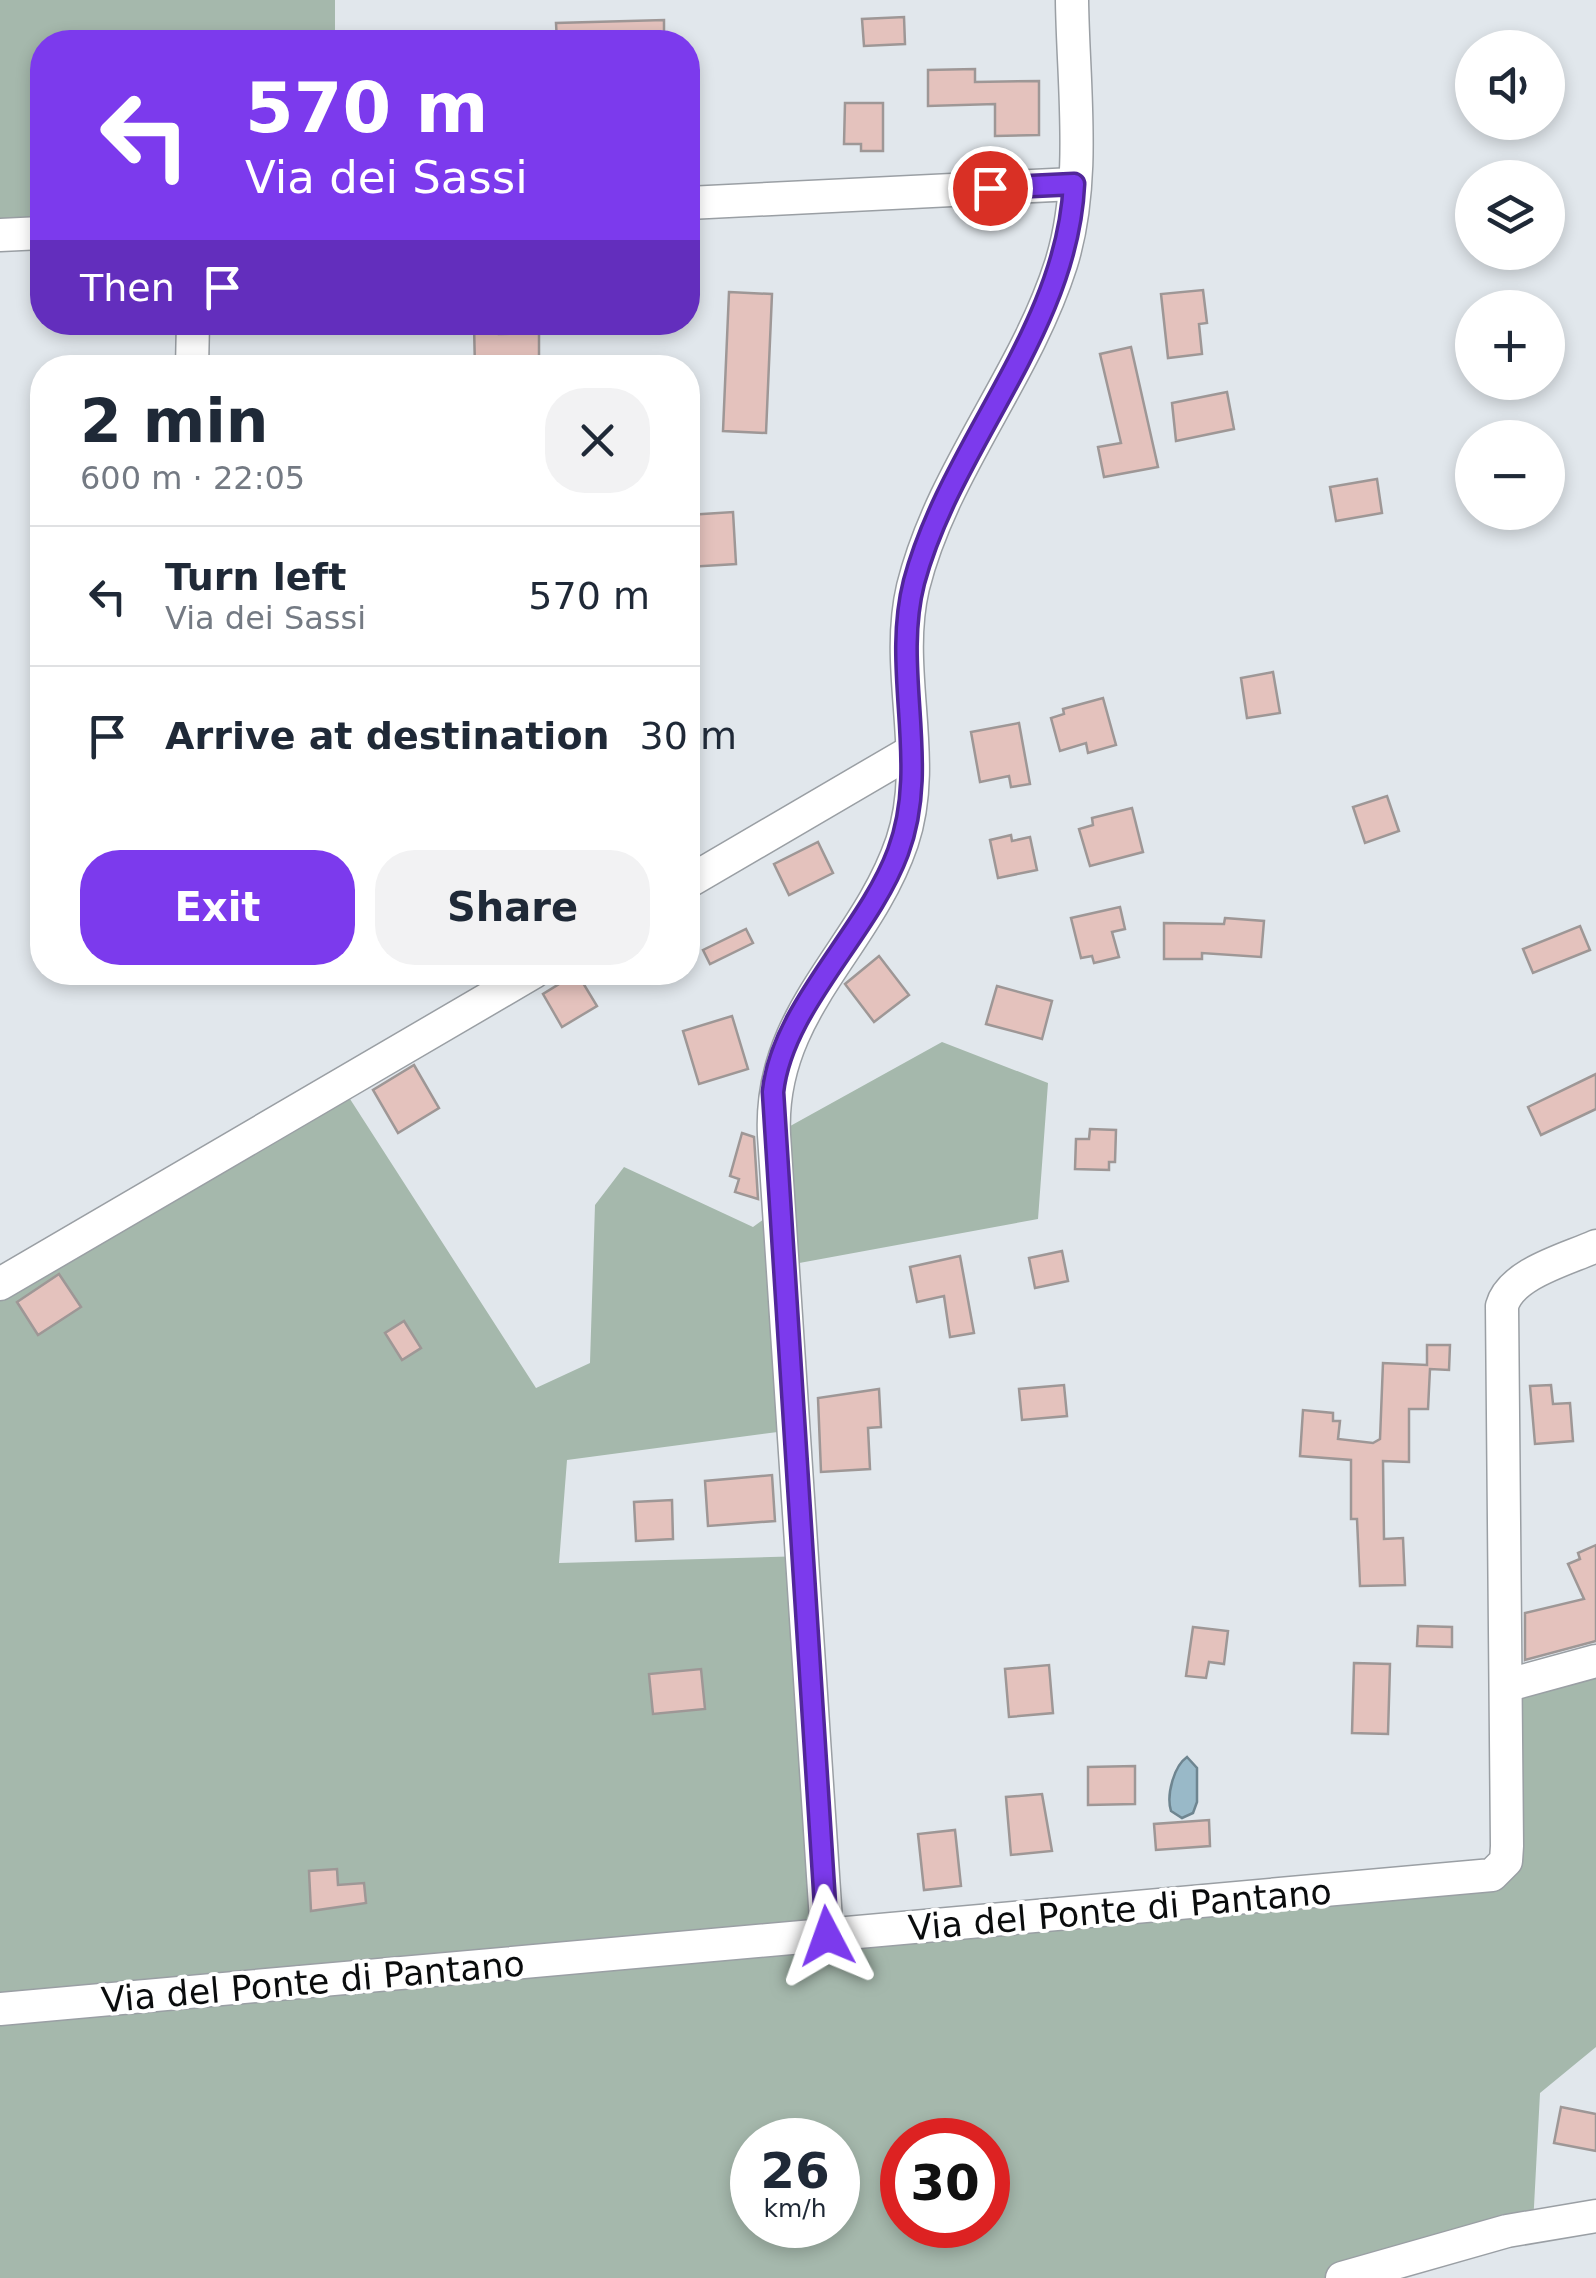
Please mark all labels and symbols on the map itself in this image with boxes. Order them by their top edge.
pin [948,146,1033,231]
street label: Via del Ponte di Pantano [907,1872,1333,1948]
position arrow [775,1884,879,1988]
street label: Via del Ponte di Pantano [100,1944,526,2020]
speed limit sign: 30 [880,2118,1010,2248]

